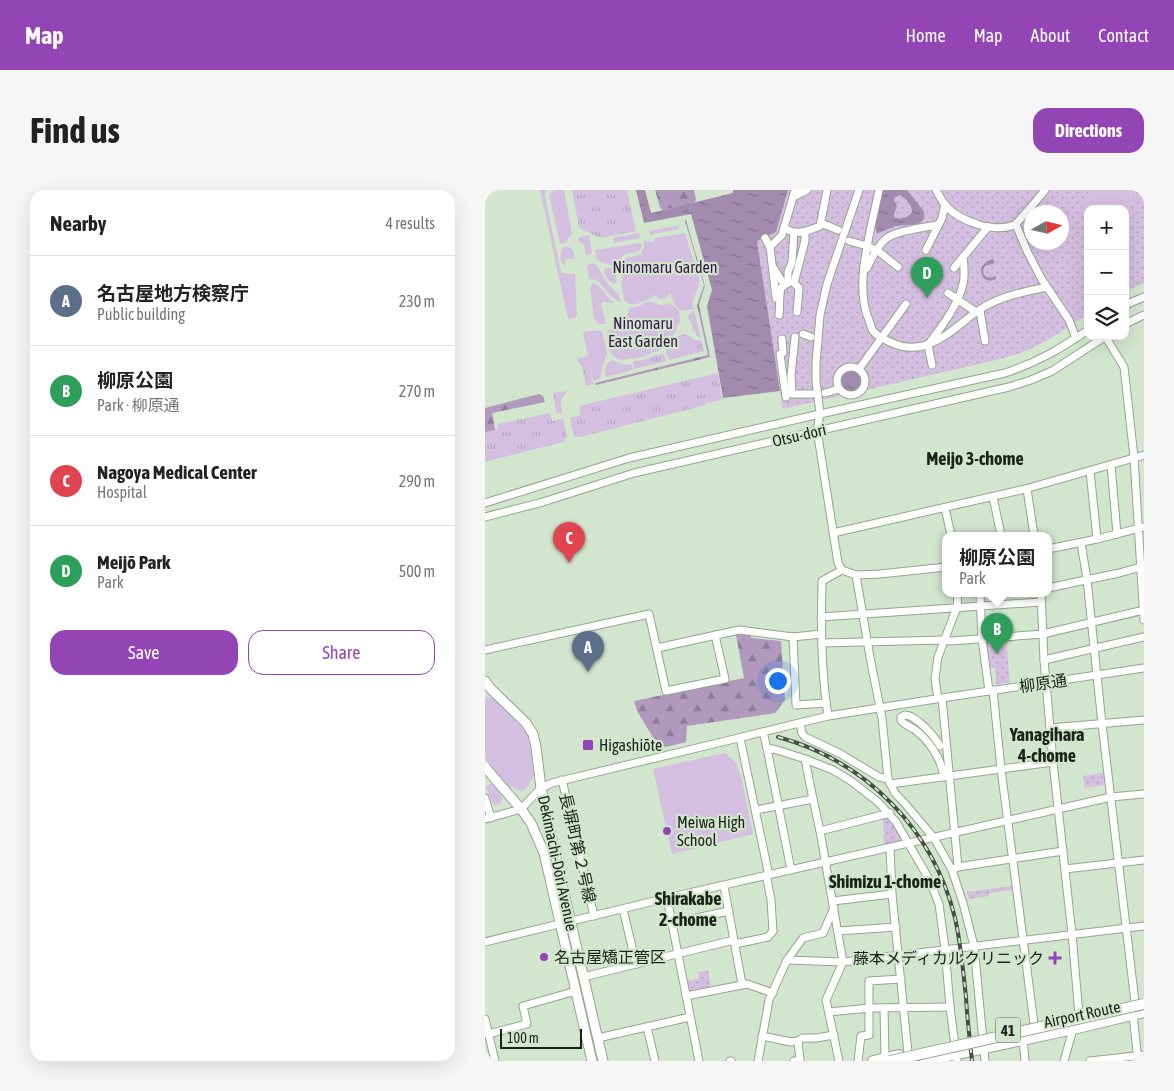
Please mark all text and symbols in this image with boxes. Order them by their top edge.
text: Map [25,22,64,49]
text: Home [906,25,946,46]
text: Map [974,25,1003,46]
text: About [1031,25,1070,46]
text: Contact [1098,25,1149,46]
button: Directions [1033,108,1144,153]
text: Find us [30,110,120,150]
north arrow [1024,205,1069,250]
map controls [1084,205,1129,340]
button: + [1084,205,1129,250]
text: Nearby [50,211,106,235]
text: 4 results [385,214,435,232]
button: − [1084,250,1129,295]
pin: D [911,257,943,298]
park label: Ninomaru Garden [612,258,718,276]
text: 名古屋地方検察庁 [97,282,249,304]
text: A [62,292,70,310]
text: 230 m [399,292,435,310]
button: layers [1084,295,1129,340]
text: Public building [97,305,185,323]
park label: Ninomaru East Garden [608,314,678,350]
text: 柳原公園 [97,369,173,391]
text: B [62,382,70,400]
text: 270 m [399,382,435,400]
text: Park · 柳原通 [97,396,180,414]
street label: Otsu-dori [770,420,828,450]
district label: Meijo 3-chome [926,448,1024,469]
text: Nagoya Medical Center [97,461,257,483]
text: C [62,472,70,490]
text: 290 m [399,472,435,490]
text: Hospital [97,483,147,501]
pin: C [553,522,585,563]
popup [942,532,1052,597]
text: 柳原公園 [959,546,1035,568]
text: Meijō Park [97,551,170,573]
text: D [62,562,70,580]
text: 500 m [399,562,435,580]
text: Park [959,569,986,587]
text: Park [97,573,124,591]
pin: B [981,613,1013,654]
button: Save [50,630,238,675]
button: Share [248,630,435,675]
pin: A [572,631,604,672]
your location [765,668,791,694]
street label: 柳原通 [1018,671,1068,695]
district label: Yanagihara 4-chome [1009,724,1084,766]
place label: Higashiōte [599,736,662,755]
marker: Higashiōte [581,738,595,752]
street label: 長塀町第２号線 [557,791,599,905]
street label: Dekimachi-Dōri Avenue [535,794,581,932]
place label: Meiwa High School [677,813,745,849]
marker: Meiwa High School [661,825,673,837]
district label: Shimizu 1-chome [829,871,941,892]
district label: Shirakabe 2-chome [655,888,721,930]
place label: 名古屋矯正管区 [554,948,666,966]
place label: 藤本メディカルクリニック [853,949,1044,967]
marker: 名古屋矯正管区 [538,951,550,963]
marker: 藤本メディカルクリニック [1048,951,1062,965]
street label: Airport Route [1042,997,1122,1032]
road number: 41 [995,1018,1021,1042]
scale bar [500,1026,583,1049]
text: 100 m [507,1030,539,1046]

